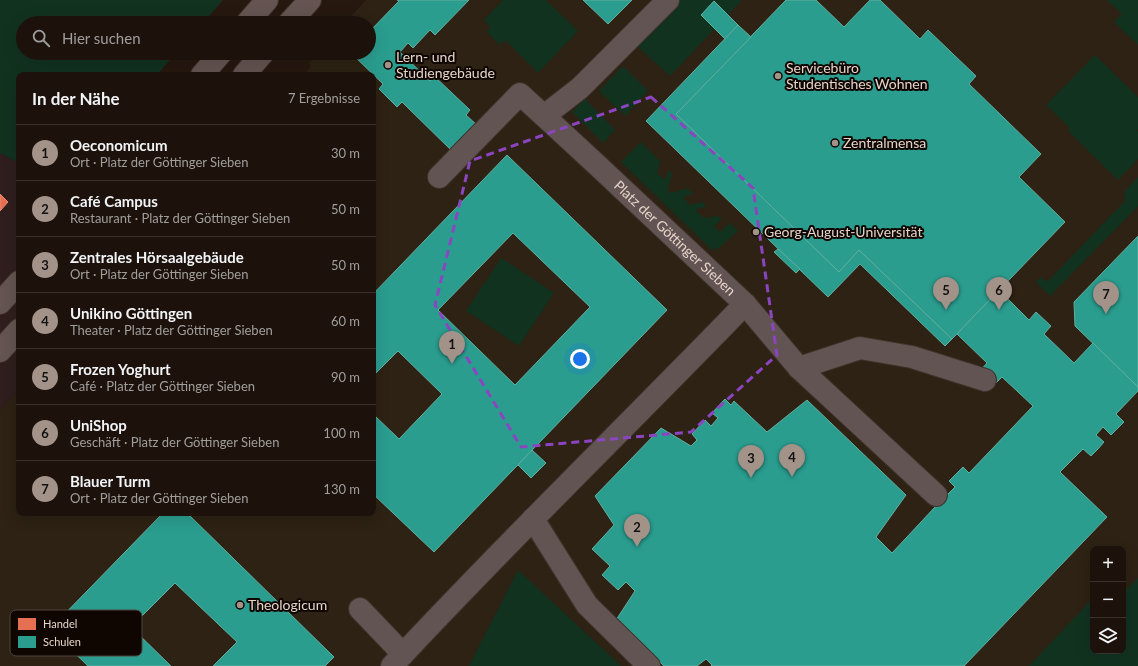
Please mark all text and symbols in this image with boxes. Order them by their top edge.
search box [16,16,376,60]
icon: search [30,27,52,49]
text: Hier suchen [62,29,141,47]
place label: Lern- und Studiengebäude [396,48,495,81]
place label: Servicebüro Studentisches Wohnen [786,59,928,92]
marker: Lern- und Studiengebäude [383,60,393,70]
marker: Servicebüro Studentisches Wohnen [773,71,783,81]
text: In der Nähe [32,88,120,109]
text: 7 Ergebnisse [288,90,360,106]
place label: Zentralmensa [843,134,926,151]
text: Oeconomicum [70,136,167,154]
marker: Zentralmensa [830,138,840,148]
text: 1 [41,145,49,161]
text: 30 m [331,145,360,161]
text: Ort · Platz der Göttinger Sieben [70,154,248,170]
street label: Platz der Göttinger Sieben [611,177,739,299]
text: Café Campus [70,192,158,210]
text: 2 [41,201,49,217]
text: 50 m [331,201,360,217]
text: Restaurant · Platz der Göttinger Sieben [70,210,290,226]
place label: Georg-August-Universität [764,223,922,240]
marker: Georg-August-Universität [751,227,761,237]
text: Zentrales Hörsaalgebäude [70,248,244,266]
text: 3 [41,257,49,273]
text: 50 m [331,257,360,273]
text: Ort · Platz der Göttinger Sieben [70,266,248,282]
pin: 5 [933,277,959,310]
pin: 6 [986,277,1012,310]
pin: 7 [1093,281,1119,314]
text: Unikino Göttingen [70,304,192,322]
text: 4 [41,313,49,329]
text: 60 m [331,313,360,329]
text: Theater · Platz der Göttinger Sieben [70,322,273,338]
pin: 1 [439,331,465,364]
your location [570,349,590,369]
text: Frozen Yoghurt [70,360,171,378]
text: 5 [41,369,49,385]
text: 90 m [331,369,360,385]
text: Café · Platz der Göttinger Sieben [70,378,255,394]
text: UniShop [70,416,127,434]
text: 6 [41,425,49,441]
text: 100 m [323,425,360,441]
text: Geschäft · Platz der Göttinger Sieben [70,434,279,450]
pin: 4 [779,444,805,477]
pin: 3 [738,445,764,478]
text: Blauer Turm [70,472,150,490]
text: 7 [41,481,49,497]
text: 130 m [323,481,360,497]
text: Ort · Platz der Göttinger Sieben [70,490,248,506]
pin: 2 [624,514,650,547]
map controls [1090,546,1126,654]
button: + [1090,546,1126,582]
button: − [1090,582,1126,618]
place label: Theologicum [248,596,327,613]
marker: Theologicum [235,600,245,610]
legend [10,610,142,656]
text: Handel [43,617,77,630]
button: layers [1090,618,1126,654]
text: Schulen [43,635,81,648]

